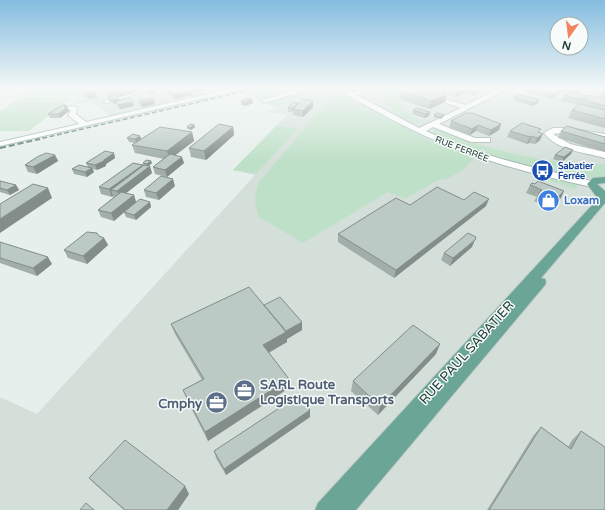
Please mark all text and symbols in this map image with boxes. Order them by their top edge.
north arrow [549,16,589,56]
text: N [561,38,573,53]
street label: RUE FERRÉE [433,133,491,165]
bus stop icon: Sabatier Ferrée [529,158,555,184]
place label: Sabatier Ferrée [558,161,594,182]
shop icon: Loxam [535,187,561,213]
place label: Loxam [564,194,599,207]
street label: RUE PAUL SABATIER [416,298,517,408]
place label: SARL Route Logistique Transports [260,377,394,408]
office icon: SARL Route Logistique Transports [232,378,258,404]
office icon: Cmphy [204,390,230,416]
place label: Cmphy [158,396,202,412]

